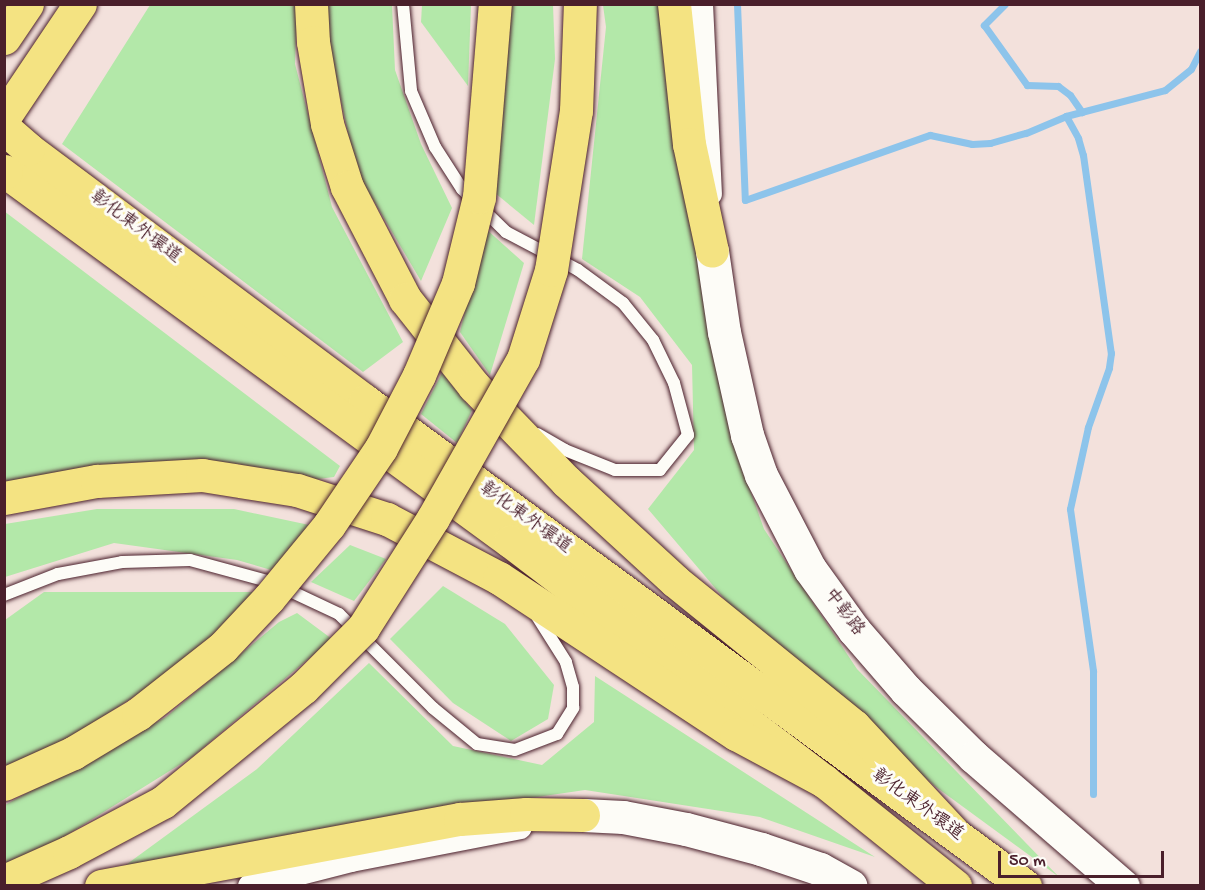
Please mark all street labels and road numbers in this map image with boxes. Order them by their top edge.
street label: 彰化東外環道 [85,187,185,269]
street label: 彰化東外環道 [475,479,575,559]
street label: 中彰路 [818,585,868,641]
street label: 彰化東外環道 [867,766,967,846]

